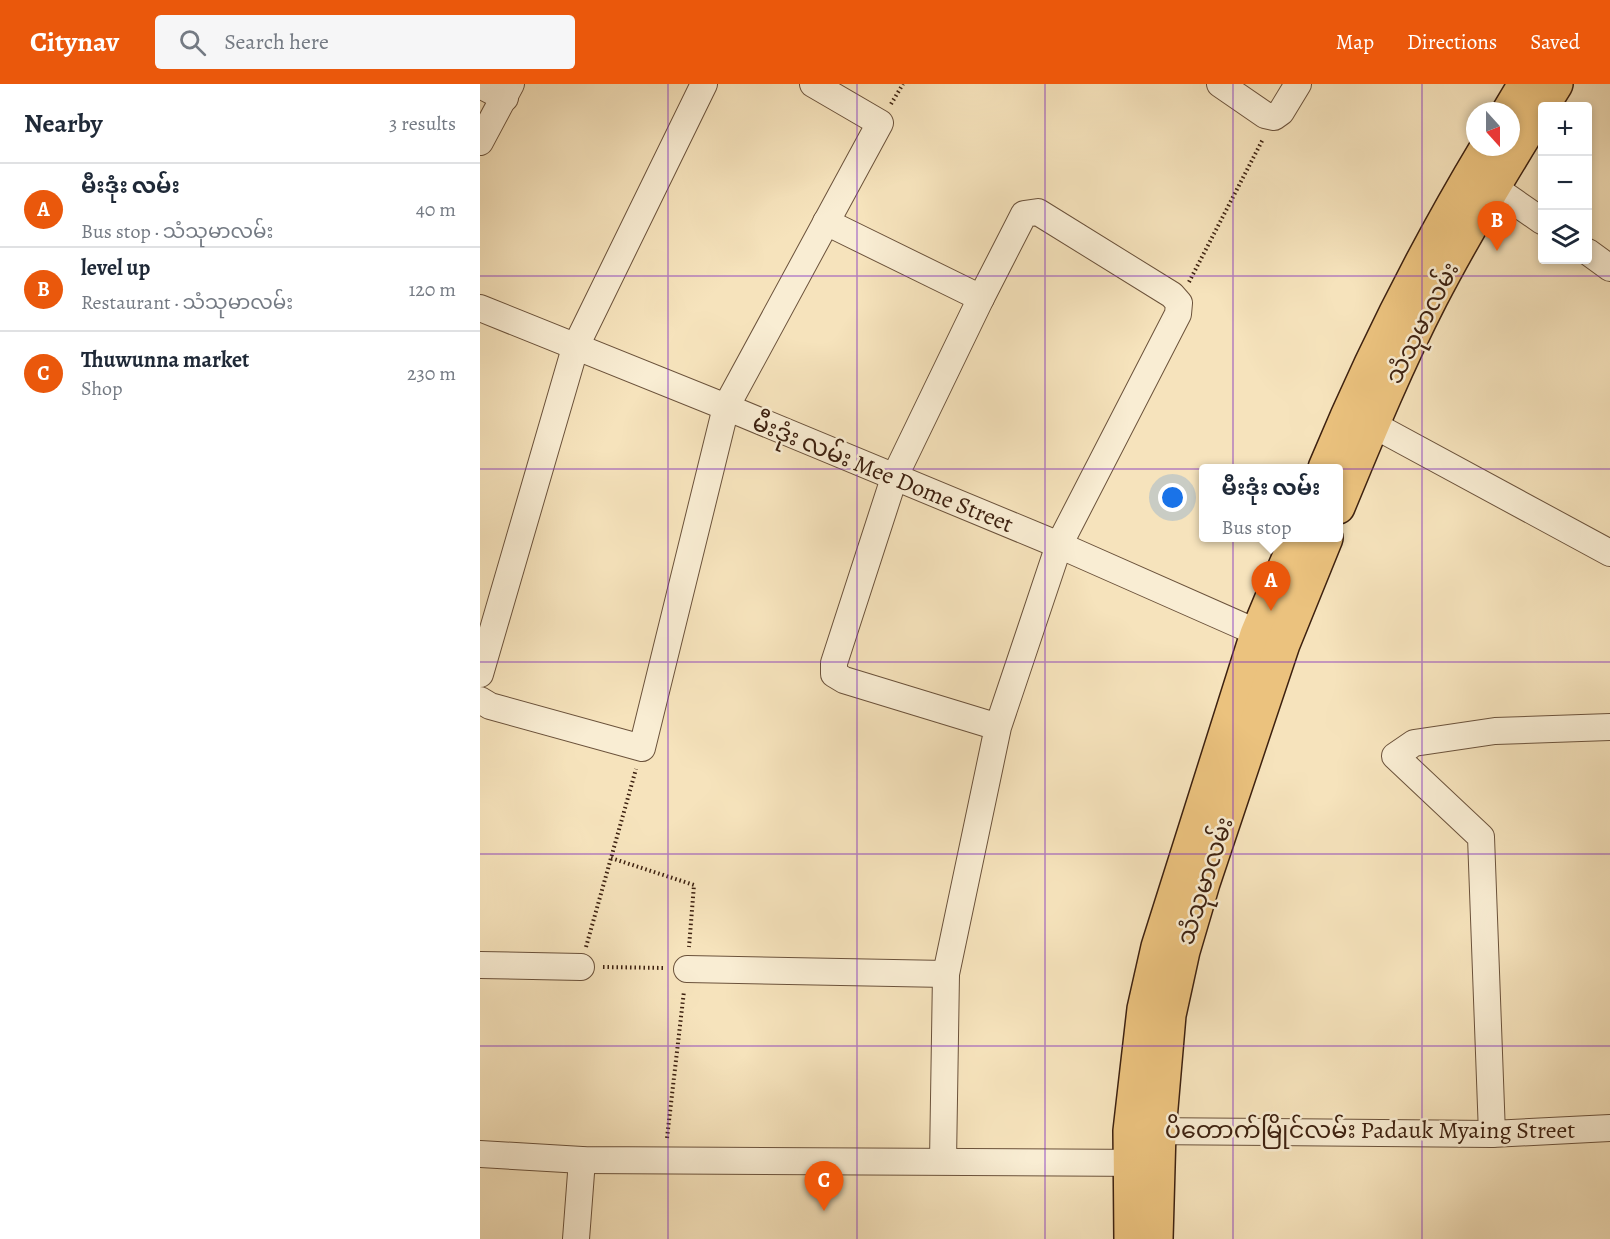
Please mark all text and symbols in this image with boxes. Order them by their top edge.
search box [155,15,575,69]
text: Citynav [30,23,119,61]
icon: search [176,26,209,59]
text: Search here [224,27,329,57]
text: Map [1336,28,1374,56]
text: Directions [1407,28,1497,56]
text: Saved [1530,28,1580,56]
north arrow [1466,102,1520,156]
map controls [1538,102,1592,264]
button: + [1538,102,1592,156]
text: Nearby [24,106,103,141]
text: 3 results [389,110,456,137]
button: − [1538,156,1592,210]
text: မီးဒုံး လမ်း [81,171,180,201]
text: A [37,196,50,223]
text: 40 m [416,196,456,223]
pin: B [1478,202,1516,251]
button: layers [1538,210,1592,264]
text: Bus stop · သံသုမာလမ်း [81,218,273,245]
text: level up [81,253,150,283]
street label: သံသုမာလမ်း [1378,257,1469,391]
text: B [37,276,50,303]
text: 120 m [408,276,456,303]
text: Restaurant · သံသုမာလမ်း [81,289,293,316]
text: Thuwunna market [81,345,249,375]
text: C [37,360,50,387]
text: 230 m [407,360,456,387]
text: Shop [81,375,123,402]
street label: မီးဒုံး လမ်း Mee Dome Street [747,406,1018,543]
popup [1199,464,1343,542]
text: မီးဒုံး လမ်း [1222,473,1320,503]
your location [1158,483,1187,512]
text: Bus stop [1222,514,1292,541]
pin: A [1252,562,1290,611]
street label: သံသုမာလမ်း [1169,813,1244,950]
street label: ပိတောက်မြိုင်လမ်း Padauk Myaing Street [1165,1114,1575,1149]
pin: C [804,1162,844,1211]

